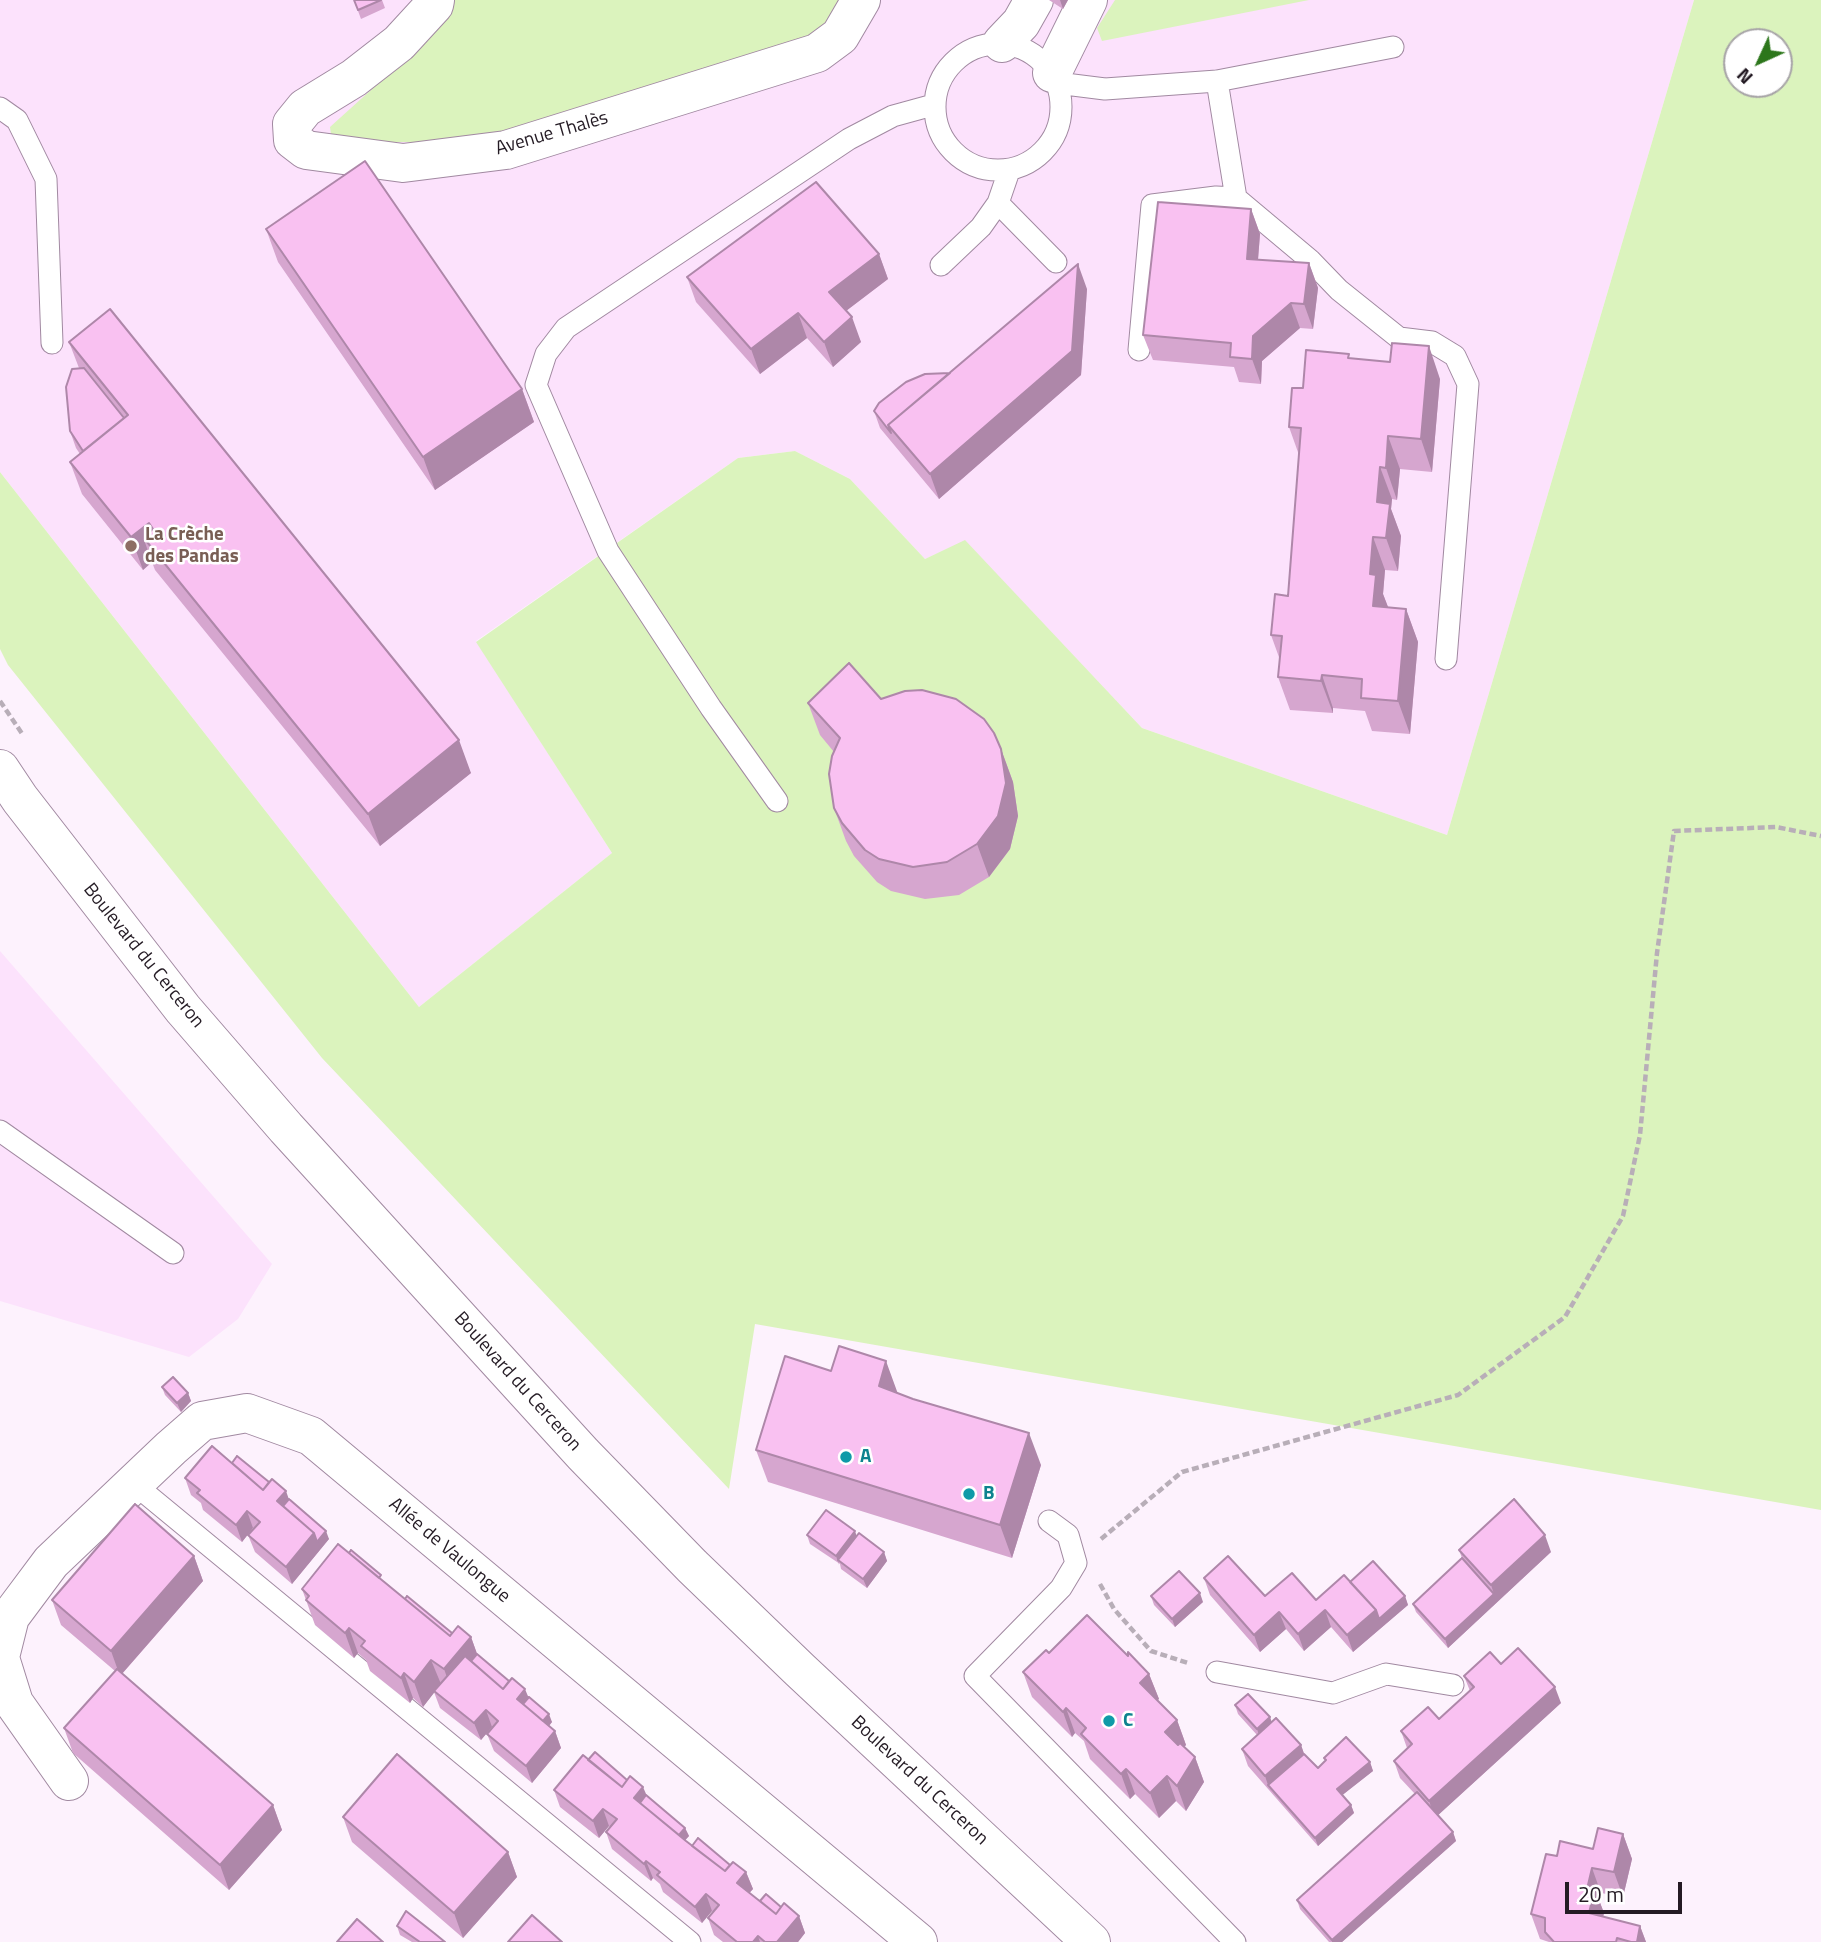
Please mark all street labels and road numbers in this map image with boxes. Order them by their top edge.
street label: Avenue Thalès [493,107,611,161]
street label: Boulevard du Cerceron [78,879,208,1033]
street label: Boulevard du Cerceron [448,1308,586,1456]
street label: Allée de Vaulongue [384,1494,514,1608]
street label: Boulevard du Cerceron [846,1711,992,1851]

